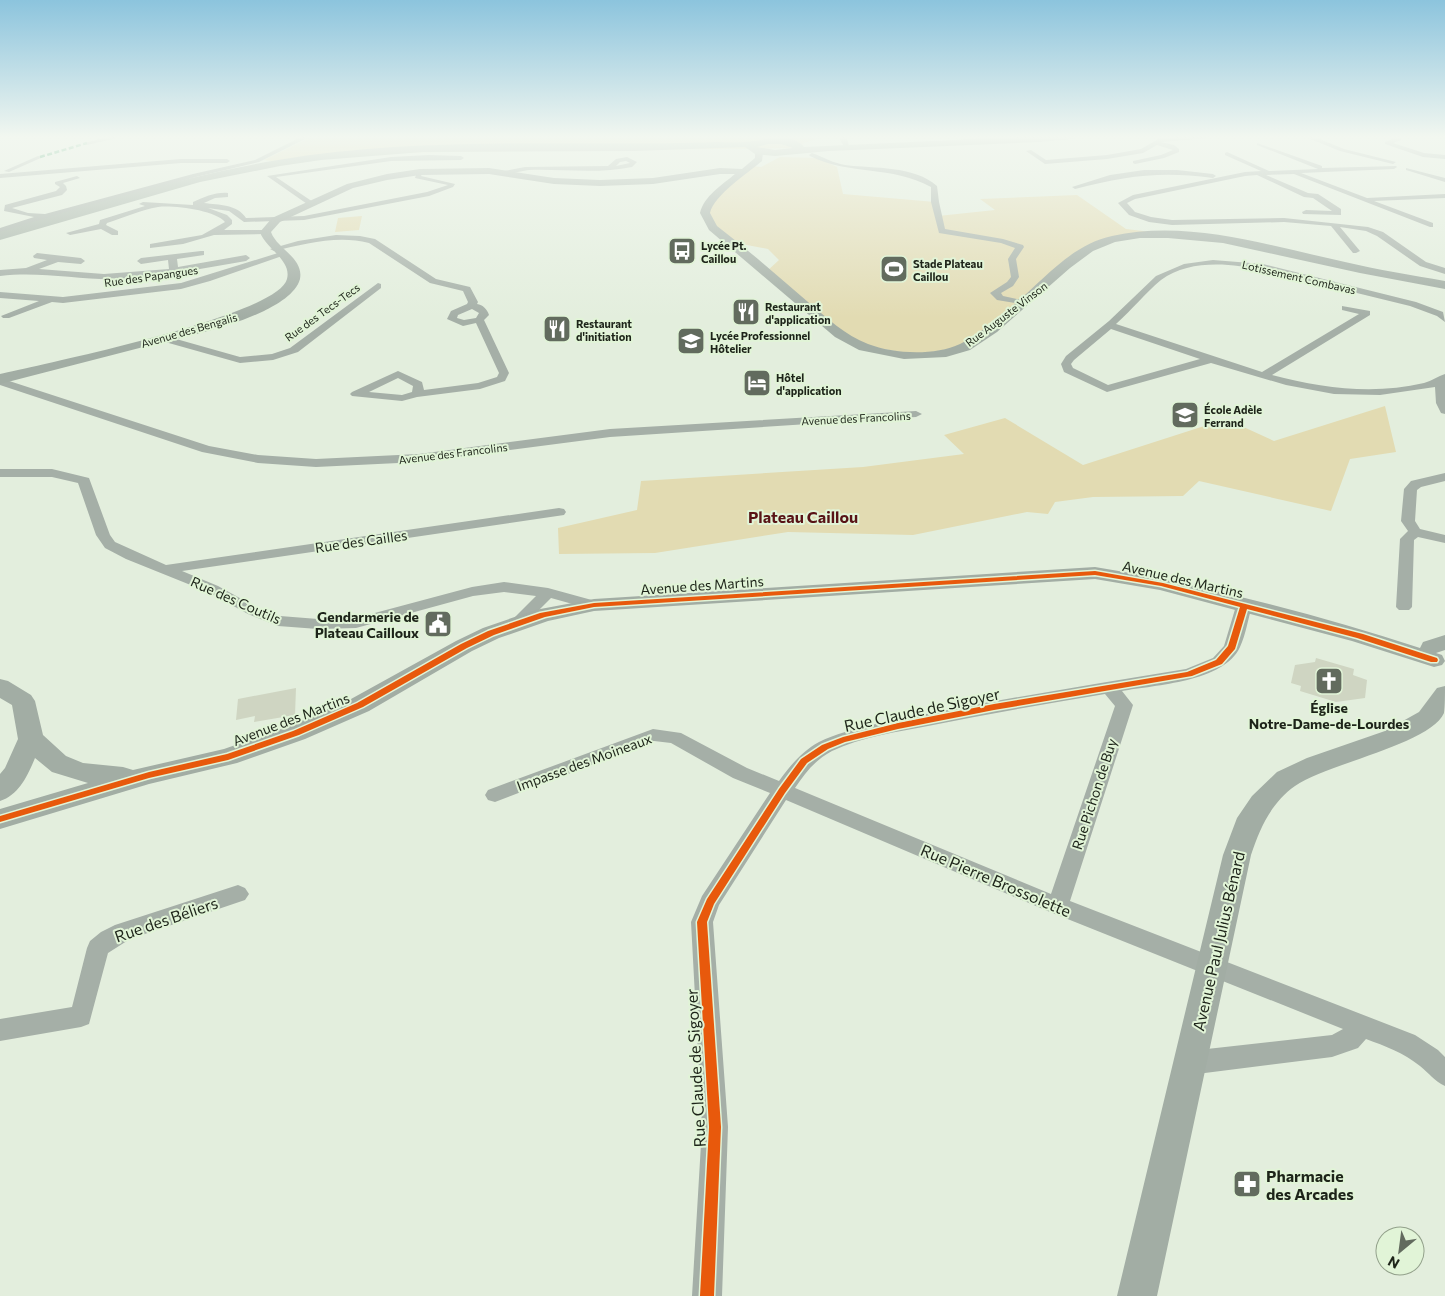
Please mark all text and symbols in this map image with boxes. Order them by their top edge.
bus stop icon: Lycée Pt. Caillou [667,236,697,266]
place label: Lycée Pt. Caillou [701,239,747,265]
sports icon: Stade Plateau Caillou [879,254,909,284]
place label: Stade Plateau Caillou [913,257,983,283]
street label: Lotissement Combavas [1241,258,1357,296]
street label: Rue des Papangues [103,263,199,289]
street label: Rue Auguste Vinson [963,279,1049,349]
street label: Rue des Tecs-Tecs [282,280,362,344]
restaurant icon: Restaurant d'application [731,297,761,327]
place label: Restaurant d'application [765,300,831,326]
street label: Avenue des Bengalis [139,310,239,350]
restaurant icon: Restaurant d'initiation [542,314,572,344]
place label: Restaurant d'initiation [576,317,632,343]
school or university icon: Lycée Professionnel Hôtelier [676,326,706,356]
place label: Lycée Professionnel Hôtelier [710,329,810,355]
hotel icon: Hôtel d'application [742,368,772,398]
place label: Hôtel d'application [776,371,842,397]
school or university icon: École Adèle Ferrand [1170,400,1200,430]
place label: École Adèle Ferrand [1204,402,1262,429]
street label: Avenue des Francolins [801,409,911,427]
street label: Avenue des Francolins [398,440,508,466]
district label: Plateau Caillou [748,507,858,526]
street label: Rue des Cailles [314,526,408,556]
street label: Avenue des Martins [1121,557,1245,601]
street label: Avenue des Martins [640,572,764,598]
street label: Rue des Coutils [188,573,284,627]
place label: Gendarmerie de Plateau Cailloux [315,608,419,641]
public building icon: Gendarmerie de Plateau Cailloux [423,609,453,639]
church icon: Église Notre-Dame-de-Lourdes [1314,666,1344,696]
street label: Rue Claude de Sigoyer [842,683,1002,735]
street label: Avenue des Martins [230,689,352,749]
place label: Église Notre-Dame-de-Lourdes [1249,699,1410,732]
street label: Impasse des Moineaux [514,729,654,794]
street label: Rue Pichon de Buy [1068,736,1120,852]
street label: Rue Pierre Brossolette [918,840,1074,920]
street label: Avenue Paul Julius Bénard [1188,849,1248,1033]
street label: Rue des Béliers [112,892,220,946]
street label: Rue Claude de Sigoyer [681,988,709,1148]
place label: Pharmacie des Arcades [1266,1166,1354,1203]
pharmacy icon: Pharmacie des Arcades [1232,1169,1262,1199]
north arrow [1375,1226,1425,1276]
text: N [1385,1253,1402,1273]

